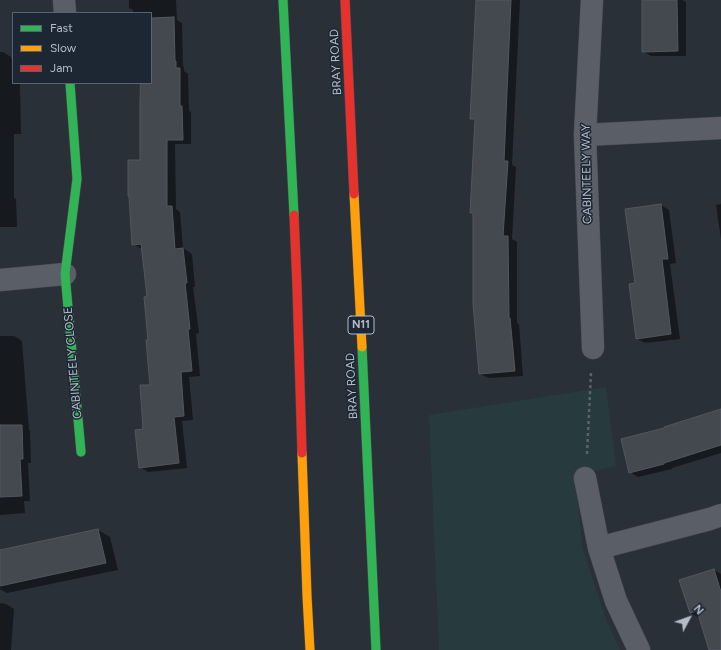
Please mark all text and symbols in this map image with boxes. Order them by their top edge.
legend [12,12,152,84]
text: Fast [50,21,73,35]
street label: BRAY ROAD [327,29,345,95]
text: Slow [50,41,76,55]
text: Jam [50,61,73,75]
street label: CABINTEELY WAY [579,124,595,224]
street label: CABINTEELY CLOSE [61,306,85,420]
road number: N11 [348,316,374,334]
street label: BRAY ROAD [343,353,361,419]
north arrow [669,598,709,638]
text: N [691,602,706,617]

